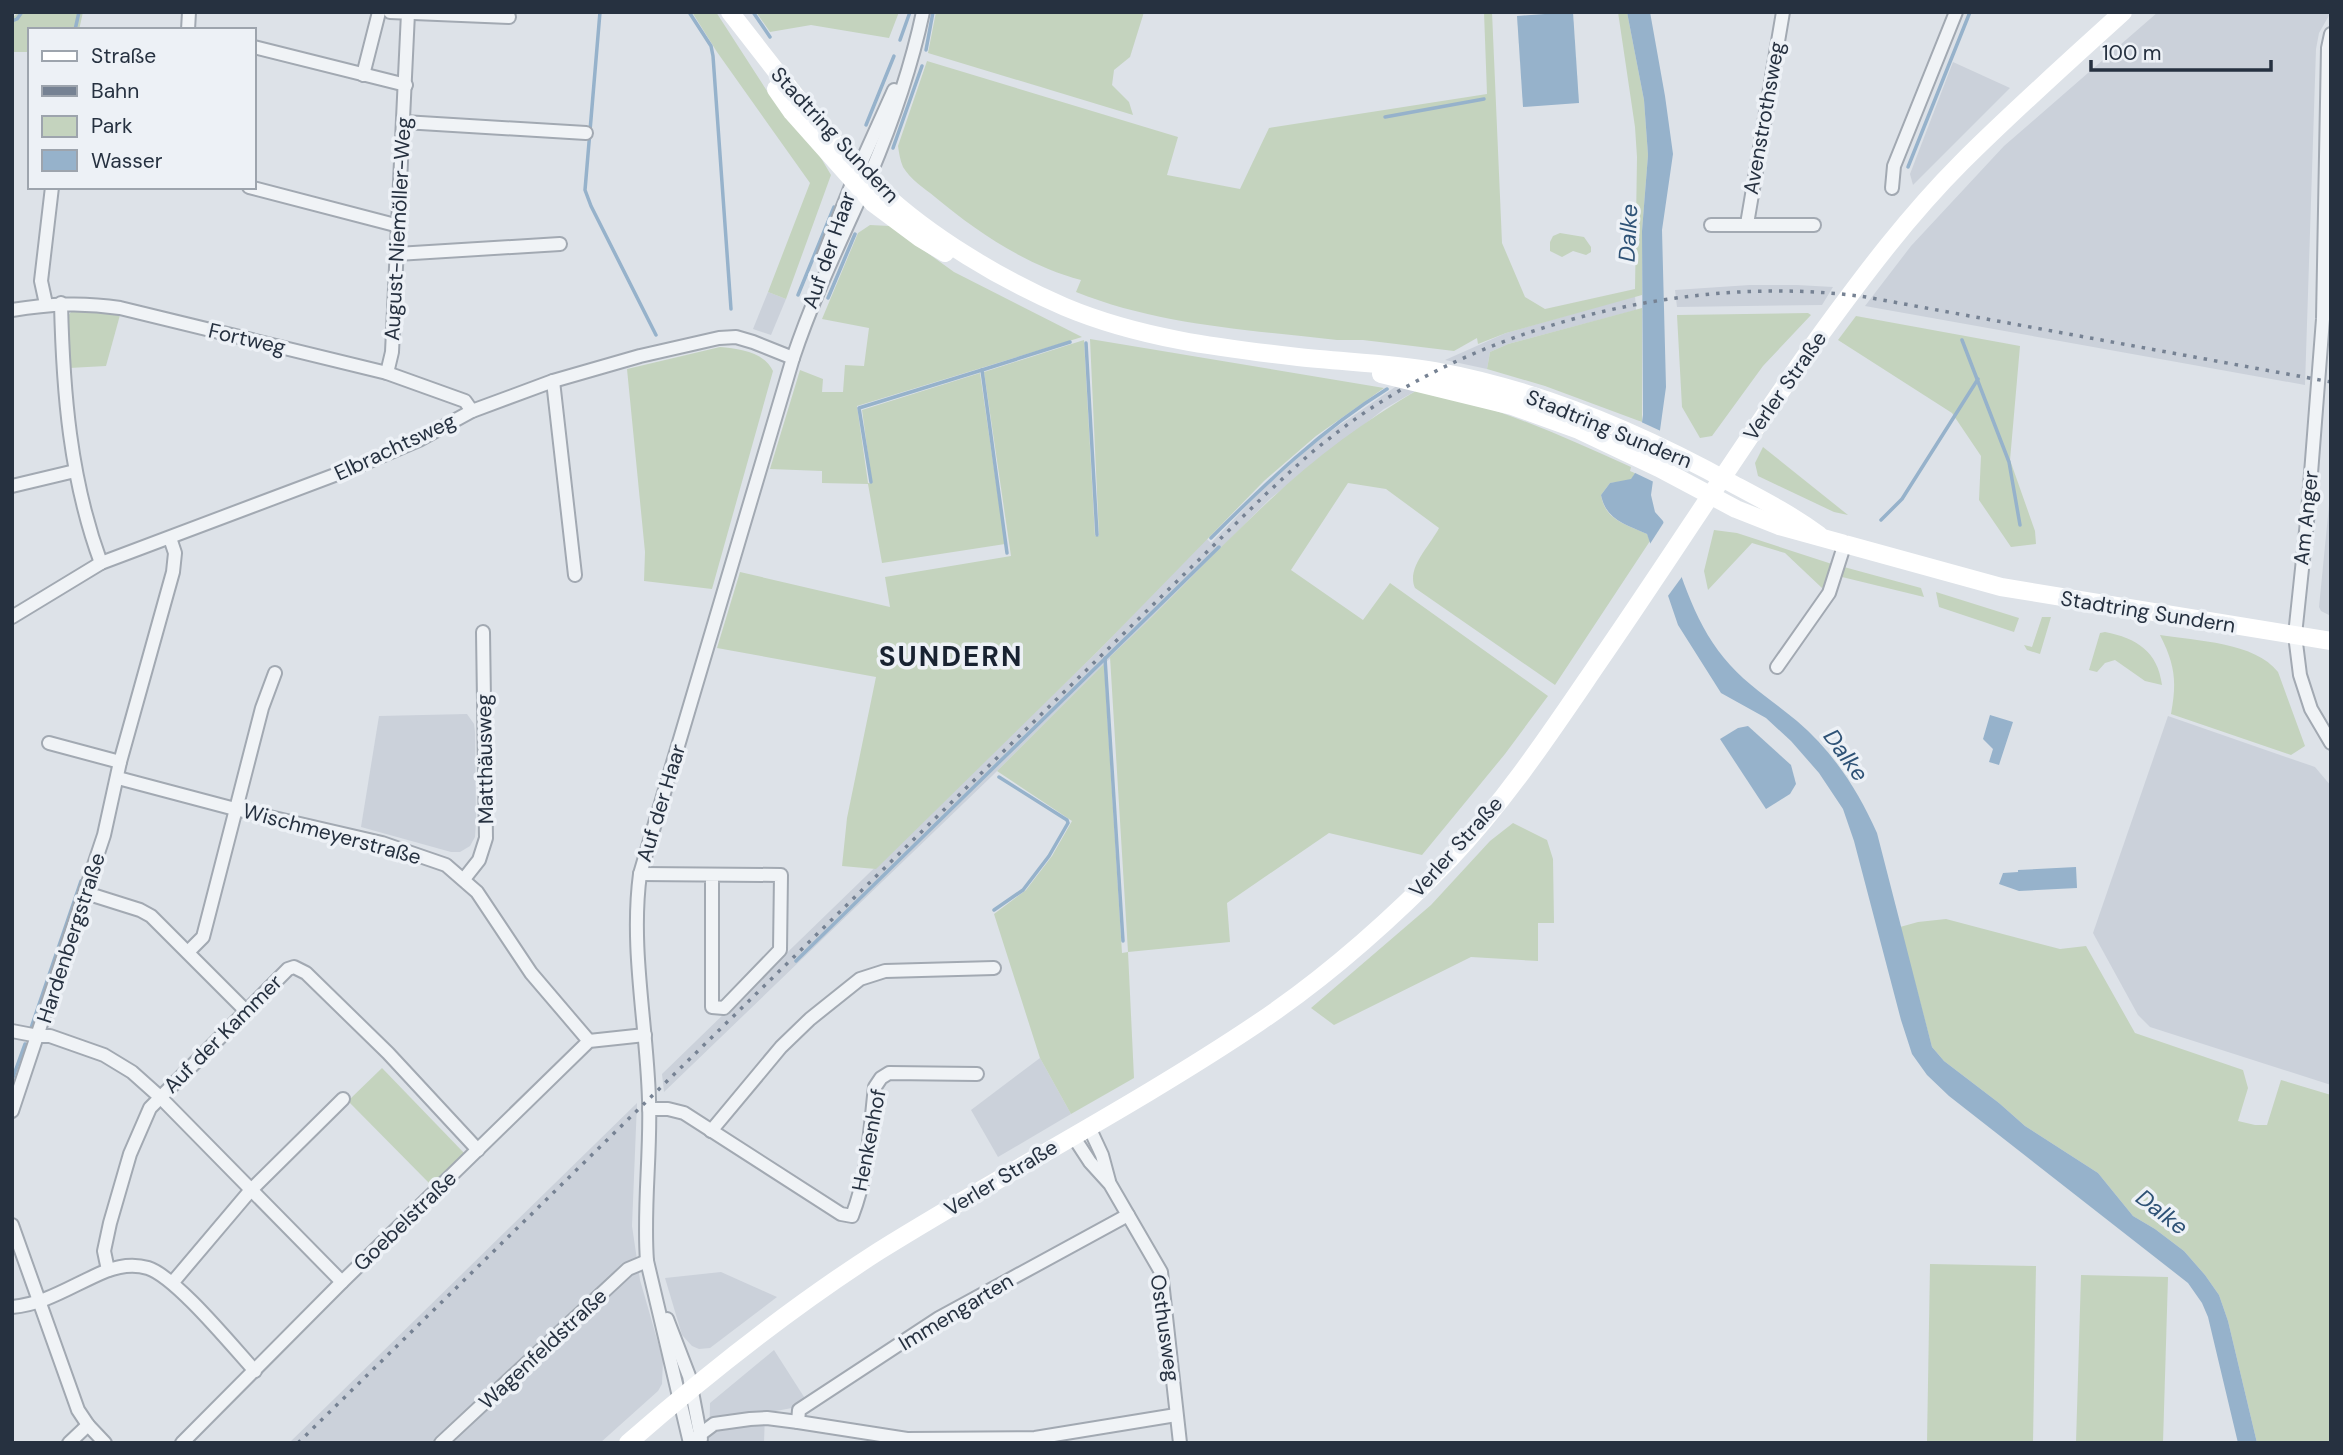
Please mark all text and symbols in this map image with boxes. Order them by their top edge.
legend [28,28,256,189]
scale bar [2091,28,2271,72]
street label: Avenstrothsweg [1737,39,1791,197]
text: 100 m [2102,39,2162,67]
text: Straße [91,42,156,70]
street label: Stadtring Sundern [765,61,905,209]
text: Bahn [91,77,139,105]
text: Park [91,112,133,140]
street label: August-Niemöller-Weg [378,116,418,342]
text: Wasser [91,147,163,175]
street label: Auf der Haar [796,188,862,312]
water label: Dalke [1611,203,1645,263]
street label: Fortweg [206,317,289,362]
street label: Verler Straße [1737,326,1833,446]
street label: Stadtring Sundern [1522,383,1696,475]
street label: Elbrachtsweg [330,407,460,487]
street label: Am Anger [2287,469,2325,567]
street label: Stadtring Sundern [2059,584,2237,640]
district label: SUNDERN [879,638,1023,675]
street label: Matthäusweg [470,693,500,824]
water label: Dalke [1817,723,1875,787]
street label: Auf der Haar [630,740,692,865]
street label: Verler Straße [1403,790,1509,904]
street label: Wischmeyerstraße [240,797,424,871]
street label: Hardenbergstraße [30,849,112,1027]
street label: Auf der Kammer [157,968,289,1100]
street label: Henkenhof [845,1086,893,1194]
street label: Verler Straße [939,1133,1063,1223]
street label: Goebelstraße [347,1165,463,1277]
water label: Dalke [2130,1182,2194,1242]
street label: Immengarten [893,1267,1019,1357]
street label: Osthusweg [1144,1273,1186,1384]
street label: Wagenfeldstraße [473,1282,613,1416]

